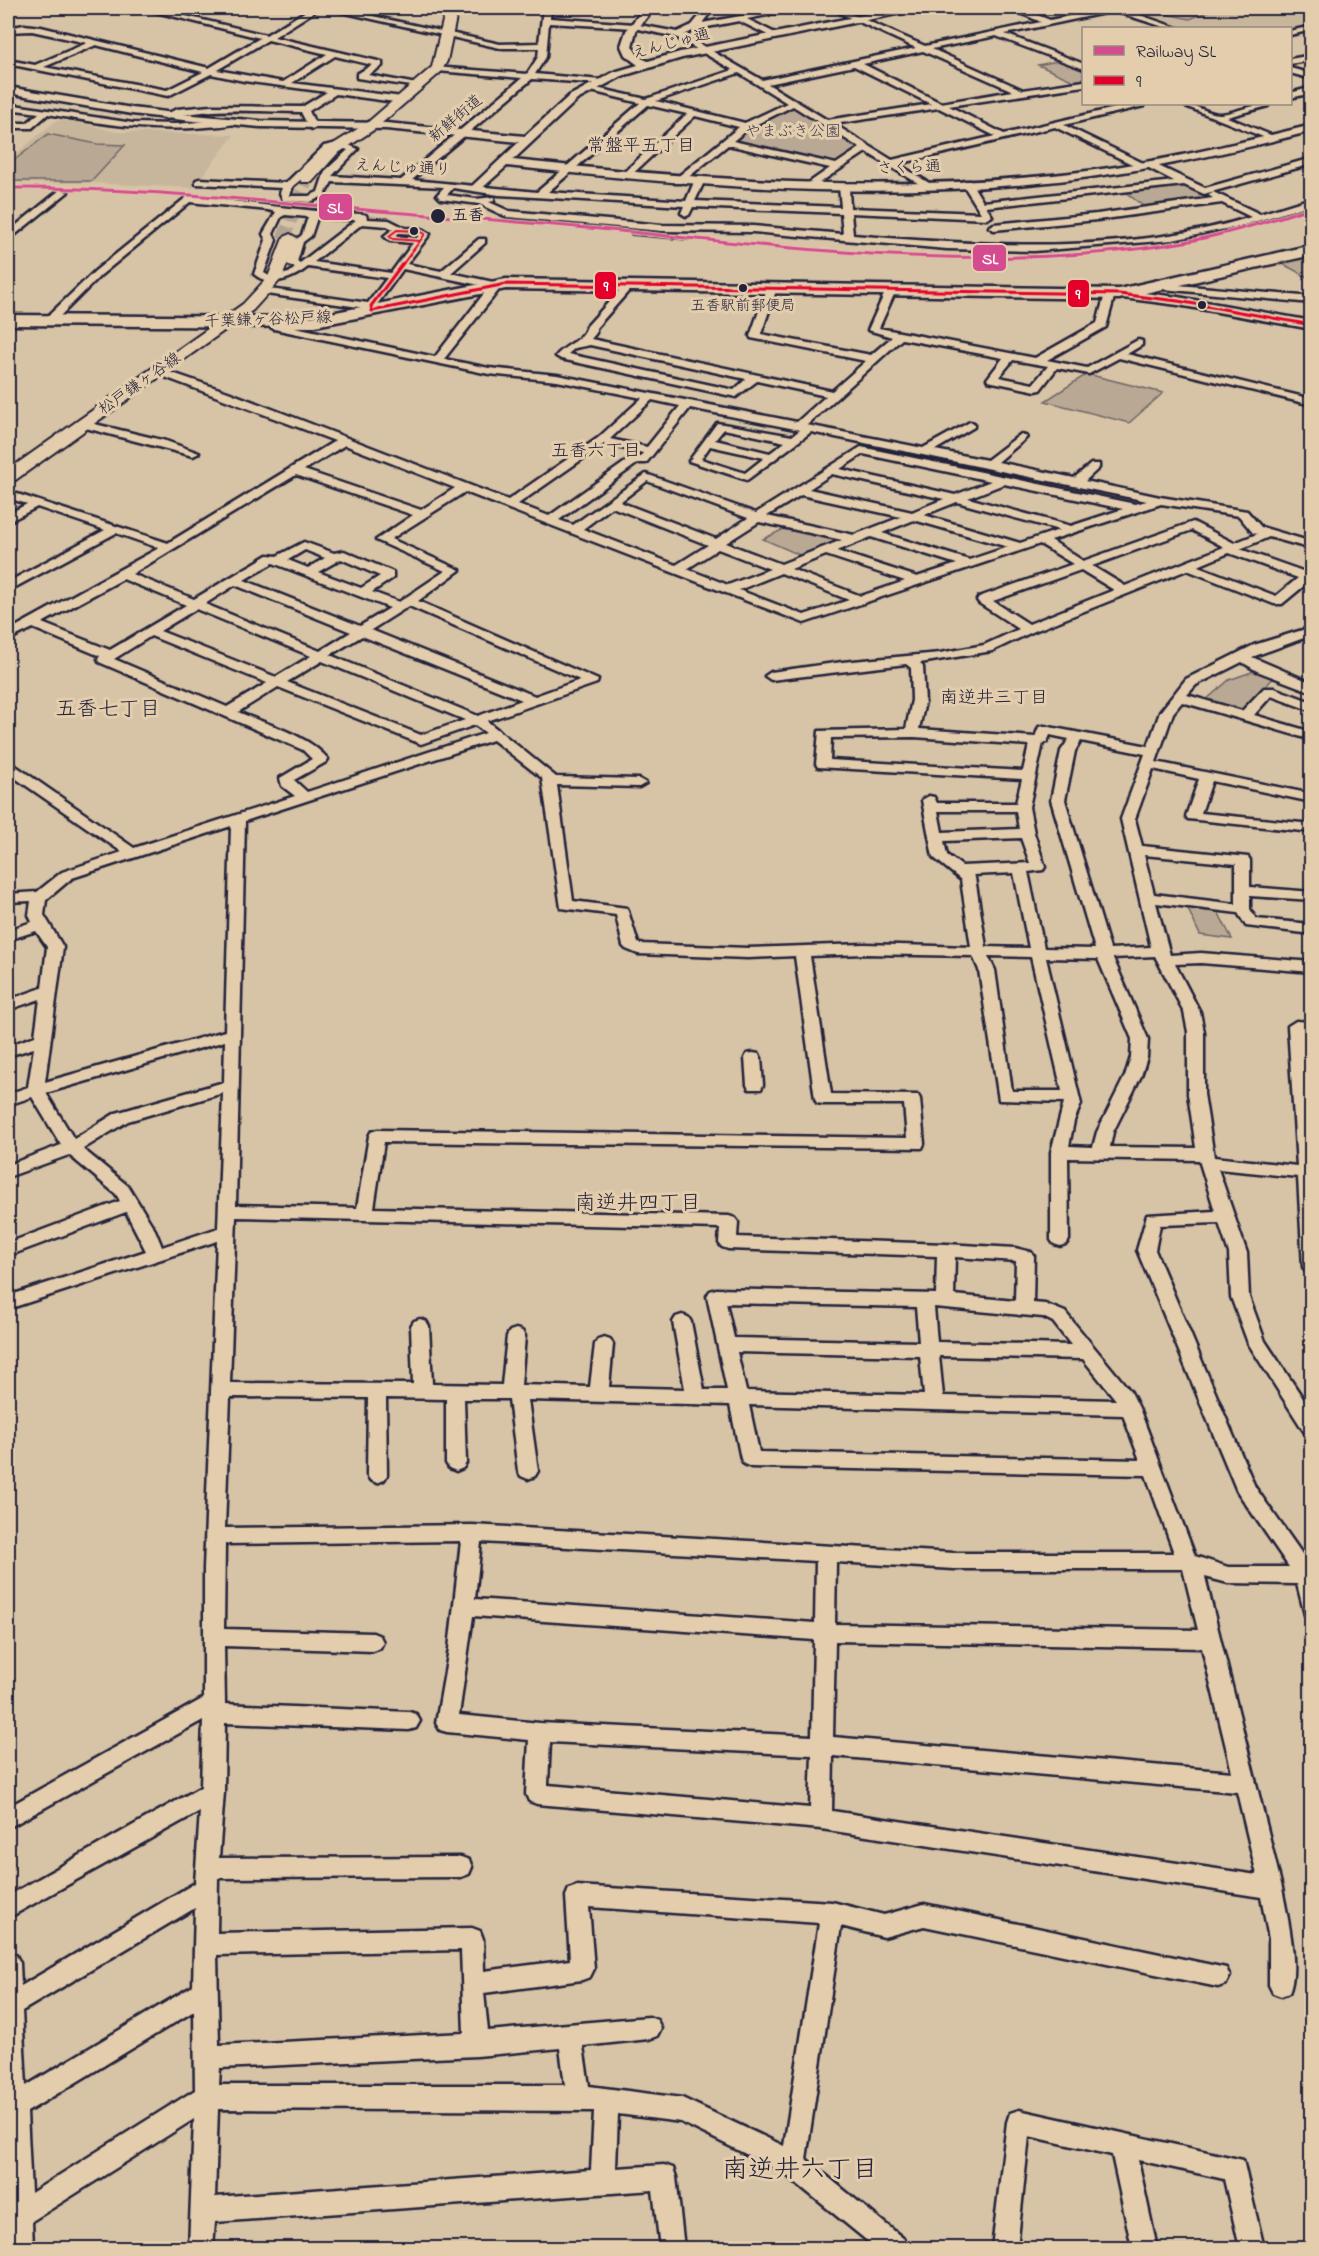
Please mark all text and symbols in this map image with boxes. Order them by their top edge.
street label: えんじゅ通 [629,22,713,66]
legend [1082,27,1292,105]
text: Railway SL [1136,40,1217,66]
text: 9 [1136,70,1142,96]
street label: 新鮮街道 [424,89,488,149]
park label: やまぶき公園 [745,120,841,144]
district label: 常盤平五丁目 [587,134,695,160]
street label: えんじゅ通り [354,154,452,182]
street label: さくら通 [877,155,941,181]
line badge: SL [318,193,353,221]
text: SL [327,197,344,221]
place label: 五香 [452,204,484,228]
marker: 五香 [429,207,447,225]
unlabelled marker [408,225,420,237]
line badge: SL [972,244,1007,272]
text: SL [982,248,999,272]
line badge: 9 [594,271,617,300]
text: 9 [603,275,609,299]
line badge: 9 [1067,279,1090,308]
marker: 五香駅前郵便局 [737,282,749,294]
text: 9 [1075,283,1081,307]
place label: 五香駅前郵便局 [690,295,796,317]
unlabelled marker [1196,299,1208,311]
street label: 千葉鎌ヶ谷松戸線 [204,306,332,334]
street label: 松戸鎌ヶ谷線 [94,347,186,421]
district label: 五香六丁目 [551,439,641,465]
district label: 南逆井三丁目 [940,686,1048,712]
district label: 五香七丁目 [56,695,161,725]
district label: 南逆井四丁目 [575,1189,701,1219]
district label: 南逆井六丁目 [722,2152,878,2190]

